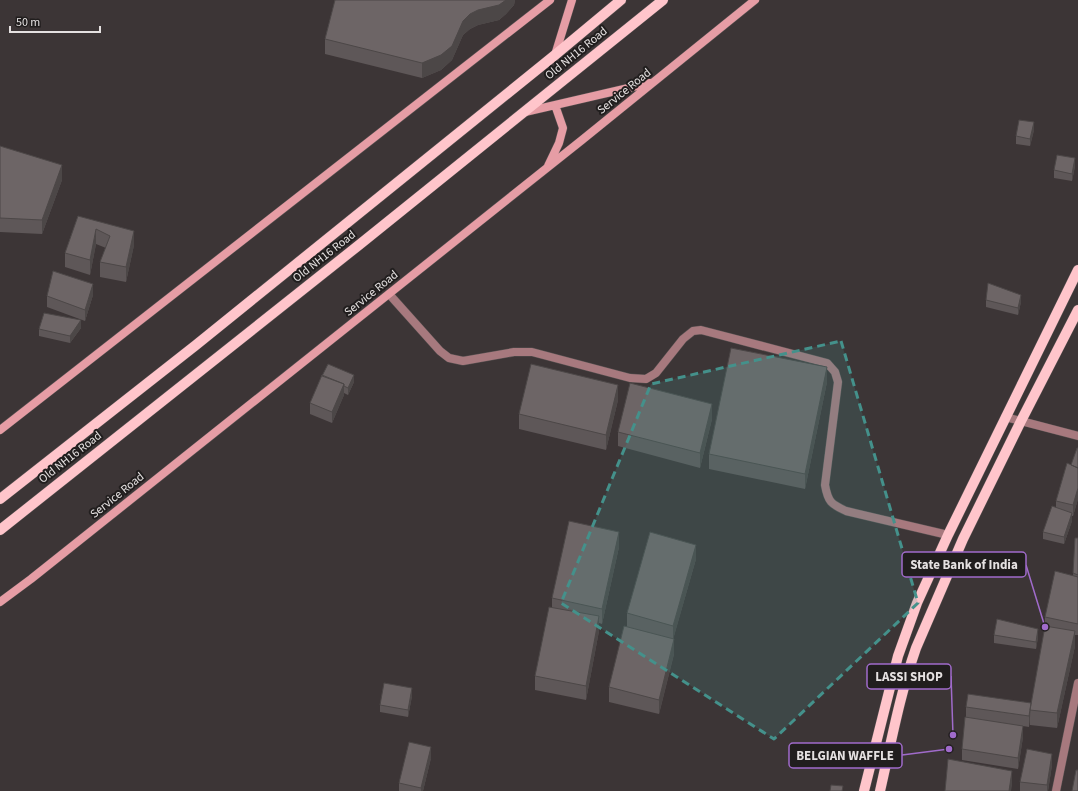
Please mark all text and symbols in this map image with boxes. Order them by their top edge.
scale bar [10,8,100,34]
text: 50 m [16,14,40,31]
street label: Old NH16 Road [542,23,611,84]
street label: Service Road [594,64,655,118]
street label: Old NH16 Road [289,226,359,286]
street label: Service Road [341,266,402,320]
street label: Old NH16 Road [35,427,105,487]
street label: Service Road [87,468,148,522]
callout: State Bank of India [902,552,1026,577]
text: State Bank of India [910,556,1018,574]
callout: LASSI SHOP [867,664,951,689]
text: LASSI SHOP [875,668,943,686]
callout: BELGIAN WAFFLE [789,743,902,768]
text: BELGIAN WAFFLE [796,747,894,765]

